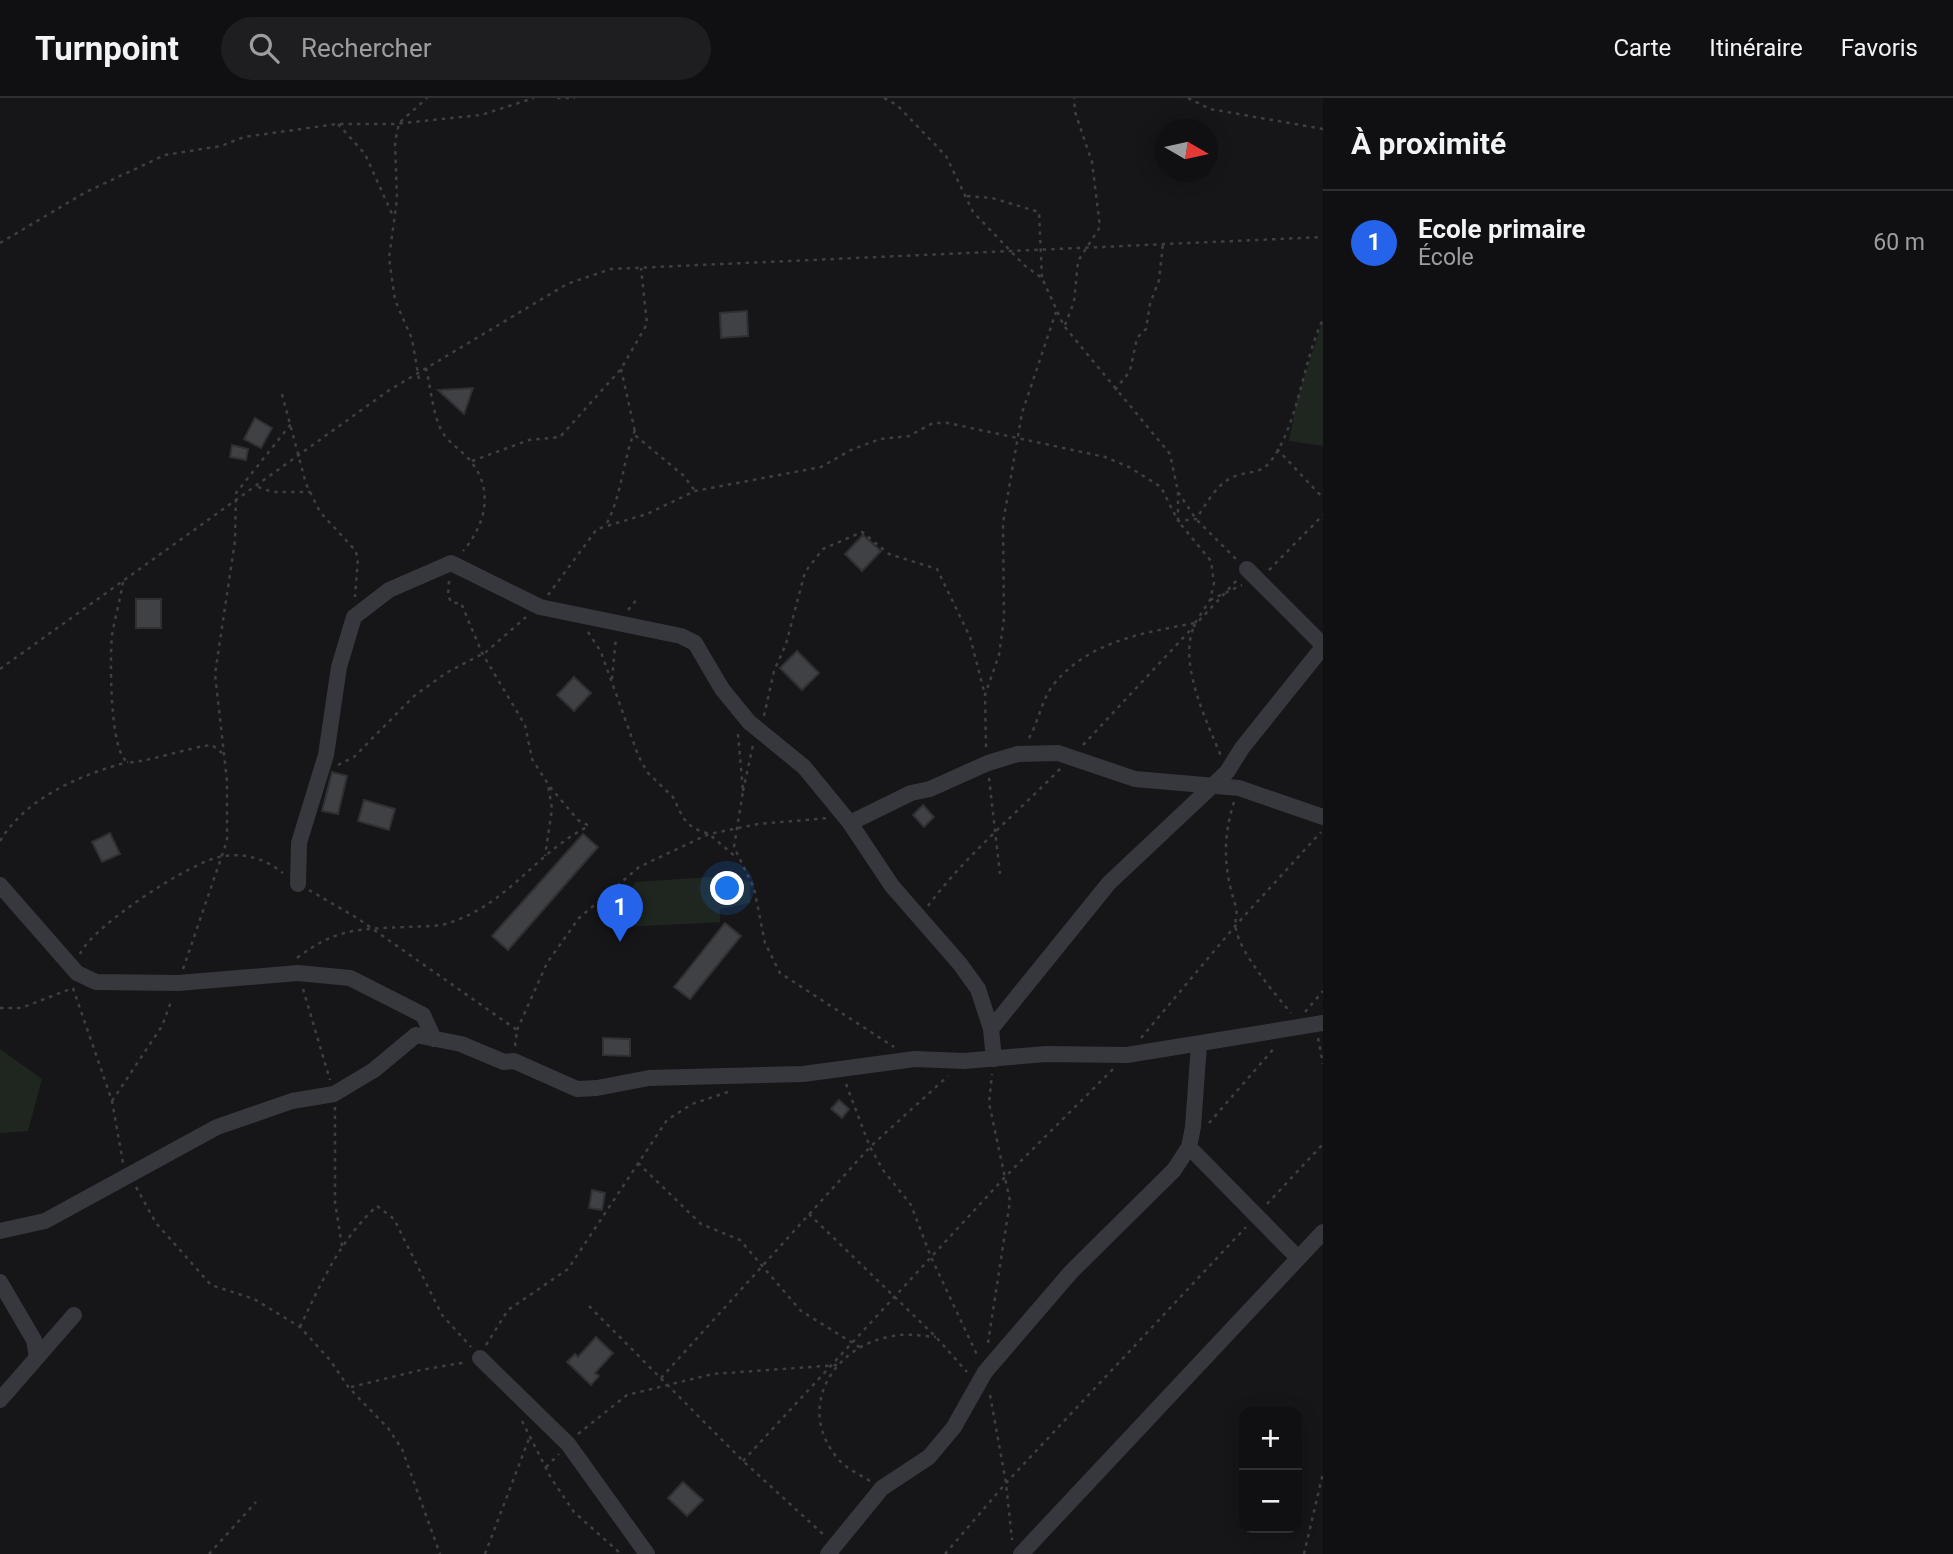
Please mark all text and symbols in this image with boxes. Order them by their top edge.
search box [221,17,711,80]
text: Turnpoint [35,29,179,68]
icon: search [245,29,283,67]
text: Rechercher [301,33,432,63]
text: Carte [1613,34,1671,62]
text: Itinéraire [1709,34,1803,62]
text: Favoris [1841,34,1918,62]
north arrow [1155,119,1218,182]
text: À proximité [1351,126,1506,161]
text: Ecole primaire [1418,214,1586,244]
text: 1 [1367,229,1381,256]
text: 60 m [1873,229,1925,256]
text: École [1418,244,1474,271]
your location [710,871,744,905]
pin: 1 [597,884,643,942]
map controls [1239,1407,1302,1533]
button: + [1239,1407,1302,1470]
button: − [1239,1470,1302,1533]

